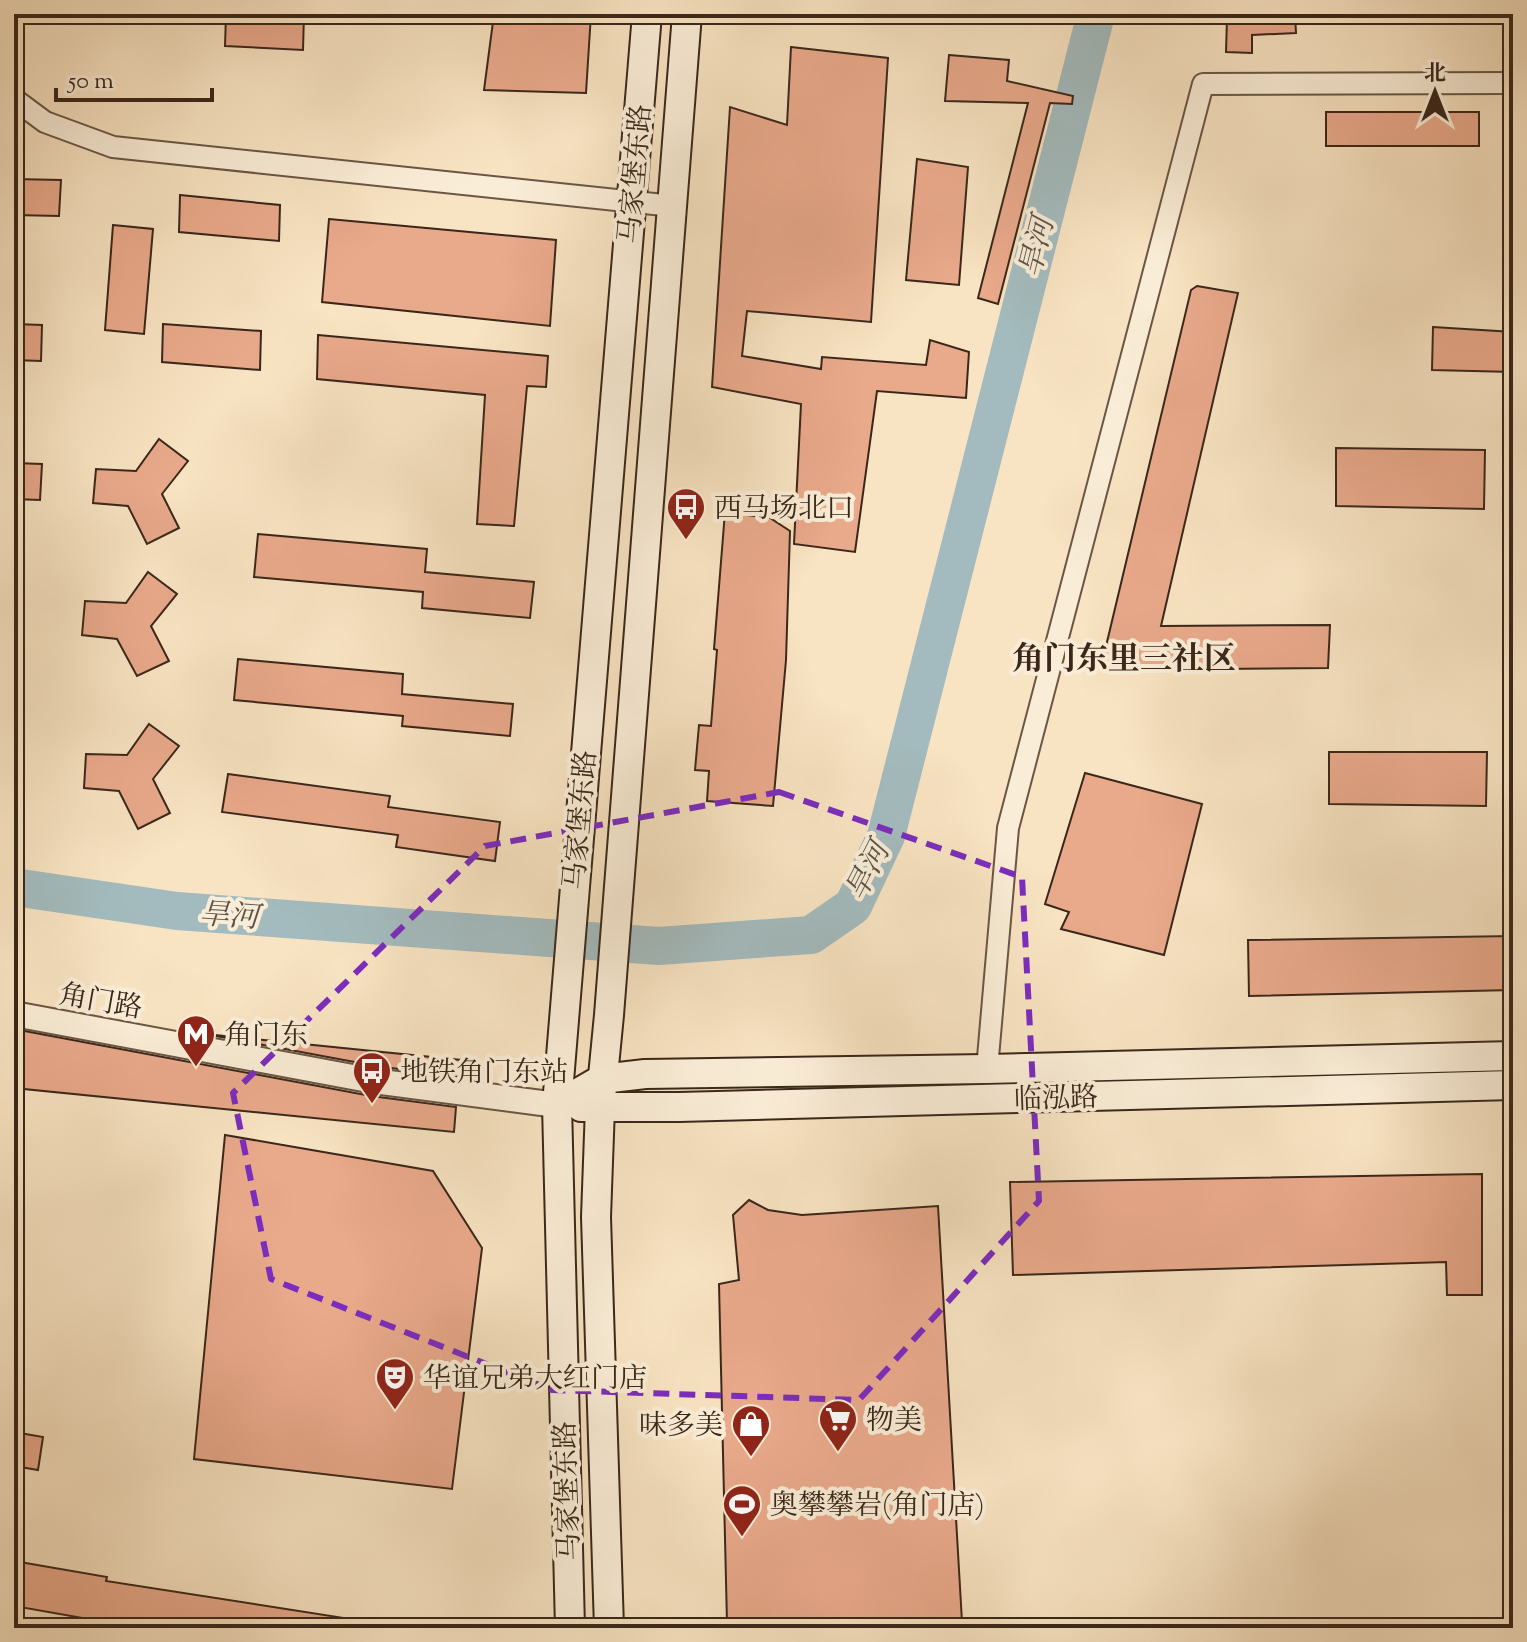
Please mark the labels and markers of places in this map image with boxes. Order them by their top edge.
bus stop icon: 西马场北口 [665,486,707,541]
place label: 西马场北口 [714,490,854,530]
metro station icon: 角门东 [175,1013,217,1068]
place label: 角门东 [224,1017,308,1057]
bus stop icon: 地铁角门东站 [351,1050,393,1105]
place label: 地铁角门东站 [400,1054,568,1094]
theatre icon: 华谊兄弟大红门店 [374,1356,416,1411]
place label: 华谊兄弟大红门店 [423,1360,647,1400]
supermarket icon: 物美 [817,1398,859,1453]
place label: 物美 [866,1402,922,1442]
shop icon: 味多美 [730,1403,772,1458]
place label: 味多美 [639,1407,723,1447]
sports icon: 奥攀攀岩(角门店) [721,1483,763,1538]
place label: 奥攀攀岩(角门店) [770,1487,984,1527]

